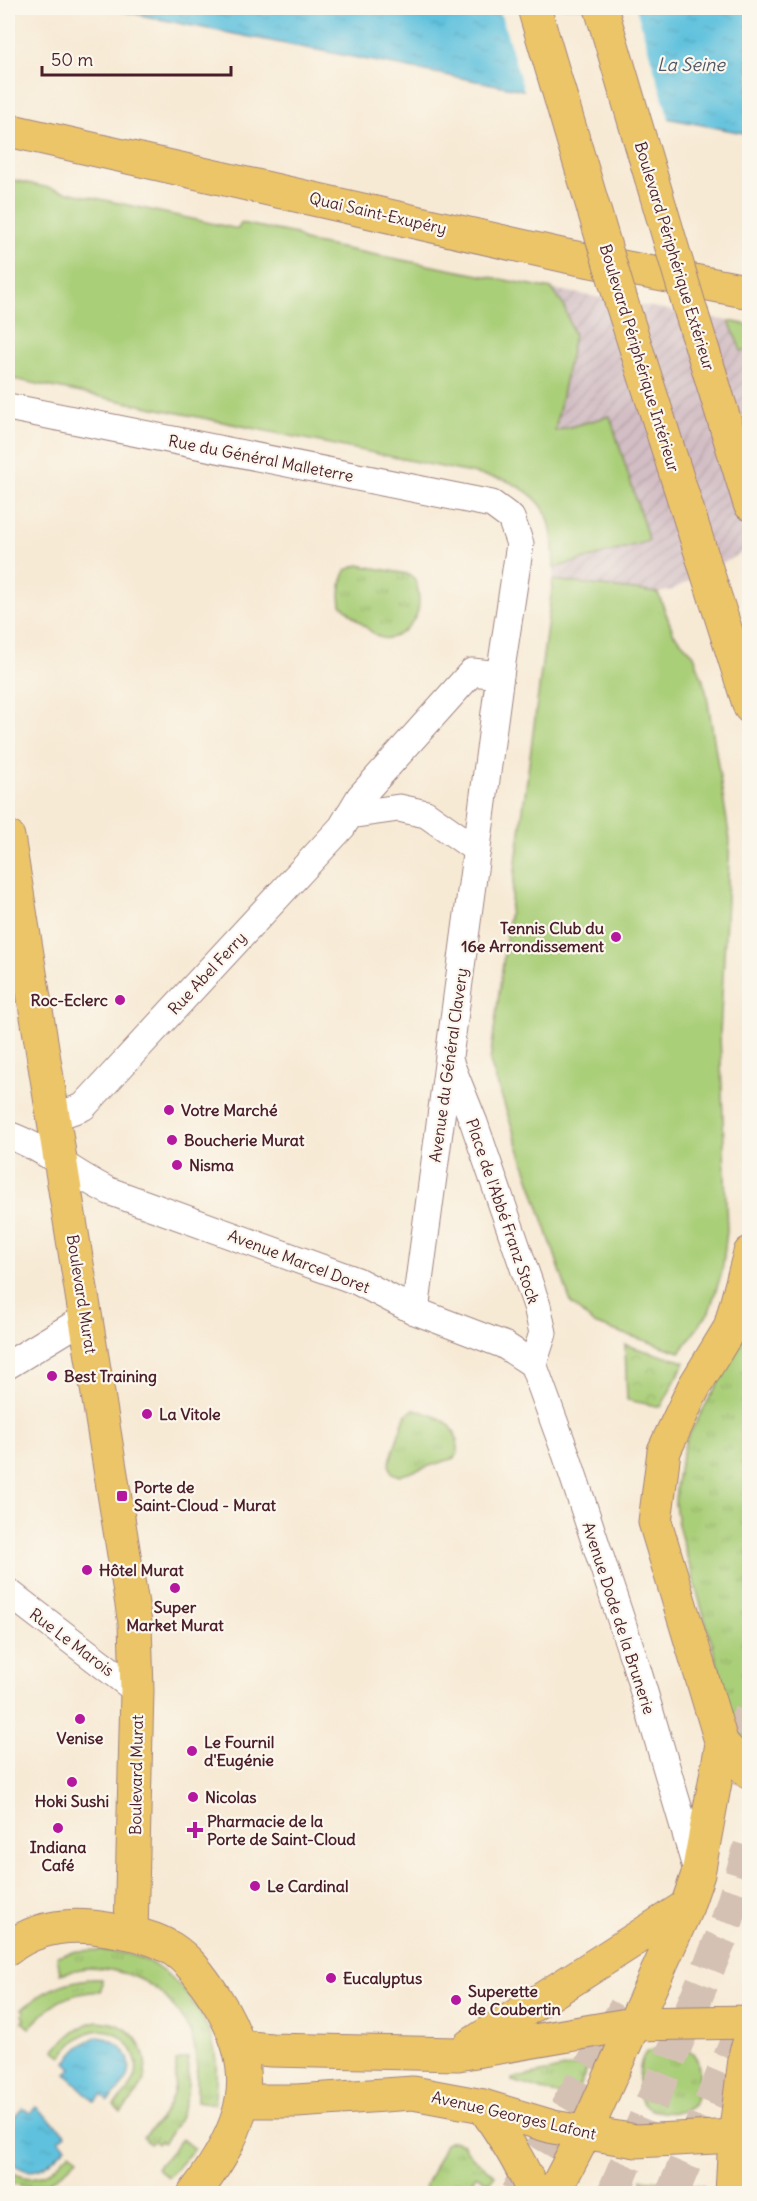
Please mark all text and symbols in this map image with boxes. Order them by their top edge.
scale bar [42,39,231,77]
text: 50 m [51,48,93,71]
water label: La Seine [657,53,726,76]
street label: Boulevard Périphérique Extérieur [631,139,720,373]
street label: Quai Saint-Exupéry [307,187,449,239]
street label: Boulevard Périphérique Intérieur [596,242,684,475]
street label: Rue du Général Malleterre [167,430,355,486]
place label: Tennis Club du 16e Arrondissement [461,918,605,956]
street label: Rue Abel Ferry [164,927,250,1019]
marker: Tennis Club du 16e Arrondissement [609,930,623,944]
street label: Avenue du Général Clavery [424,966,472,1164]
place label: Roc-Eclerc [31,990,108,1010]
marker: Roc-Eclerc [113,993,127,1007]
place label: Votre Marché [181,1100,278,1120]
marker: Votre Marché [162,1103,176,1117]
street label: Place de l'Abbé Franz Stock [462,1116,544,1306]
place label: Boucherie Murat [184,1130,305,1150]
marker: Boucherie Murat [165,1133,179,1147]
place label: Nisma [189,1155,234,1175]
marker: Nisma [170,1158,184,1172]
street label: Avenue Marcel Doret [225,1225,373,1297]
street label: Boulevard Murat [63,1233,101,1356]
place label: Best Training [64,1366,157,1387]
marker: Best Training [45,1369,59,1383]
place label: La Vitole [159,1404,221,1424]
marker: La Vitole [140,1407,154,1421]
place label: Porte de Saint-Cloud - Murat [134,1477,277,1515]
marker: Porte de Saint-Cloud - Murat [115,1489,129,1503]
street label: Avenue Dode de la Brunerie [578,1519,660,1717]
place label: Hôtel Murat [99,1560,184,1580]
marker: Hôtel Murat [80,1563,94,1577]
marker: Super Market Murat [168,1581,182,1595]
place label: Super Market Murat [126,1597,224,1635]
street label: Rue Le Marois [26,1604,118,1680]
marker: Venise [73,1712,87,1726]
street label: Boulevard Murat [125,1714,147,1835]
place label: Venise [57,1728,104,1748]
place label: Le Fournil d'Eugénie [204,1732,274,1771]
marker: Le Fournil d'Eugénie [185,1744,199,1758]
marker: Hoki Sushi [65,1775,79,1789]
place label: Nicolas [205,1787,257,1807]
marker: Nicolas [186,1790,200,1804]
place label: Hoki Sushi [35,1791,109,1811]
place label: Pharmacie de la Porte de Saint-Cloud [207,1811,356,1849]
marker: Indiana Café [51,1821,65,1835]
marker: Pharmacie de la Porte de Saint-Cloud [188,1823,202,1837]
place label: Indiana Café [30,1837,86,1875]
place label: Le Cardinal [267,1876,349,1896]
marker: Le Cardinal [248,1879,262,1893]
place label: Eucalyptus [343,1968,422,1989]
marker: Eucalyptus [324,1971,338,1985]
place label: Superette de Coubertin [468,1981,561,2019]
marker: Superette de Coubertin [449,1993,463,2007]
street label: Avenue Georges Lafont [430,2086,599,2144]

